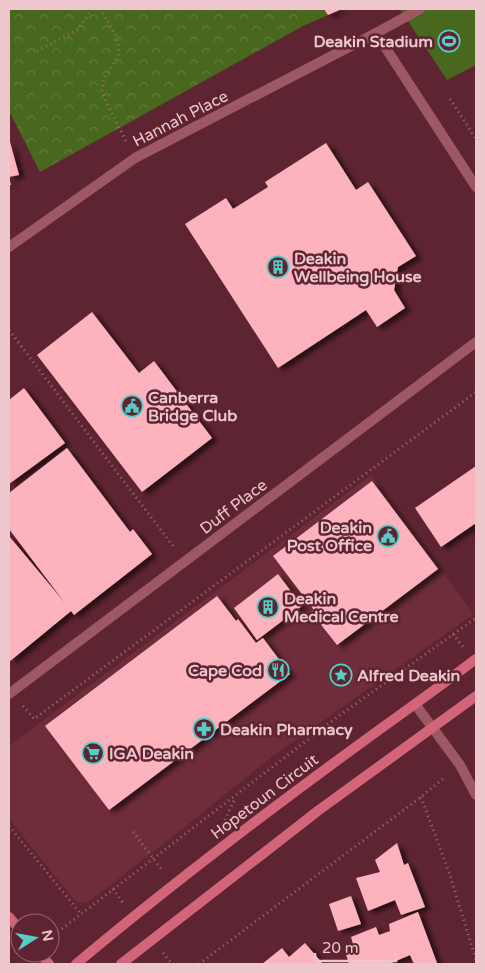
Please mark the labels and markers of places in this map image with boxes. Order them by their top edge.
sports icon: Deakin Stadium [437,29,461,53]
place label: Deakin Stadium [314,32,433,52]
place label: Deakin Wellbeing House [294,249,422,287]
building icon: Deakin Wellbeing House [266,255,290,279]
place label: Canberra Bridge Club [148,388,237,426]
public building icon: Canberra Bridge Club [120,394,144,418]
place label: Deakin Post Office [287,518,372,556]
public building icon: Deakin Post Office [376,524,400,548]
place label: Deakin Medical Centre [284,589,399,627]
building icon: Deakin Medical Centre [256,595,280,619]
restaurant icon: Cape Cod [266,658,290,682]
place label: Cape Cod [188,661,262,681]
place icon: Alfred Deakin [329,663,353,687]
place label: Alfred Deakin [357,666,460,686]
pharmacy icon: Deakin Pharmacy [192,717,216,741]
place label: Deakin Pharmacy [220,720,353,740]
supermarket icon: IGA Deakin [81,741,105,765]
place label: IGA Deakin [109,744,194,764]

